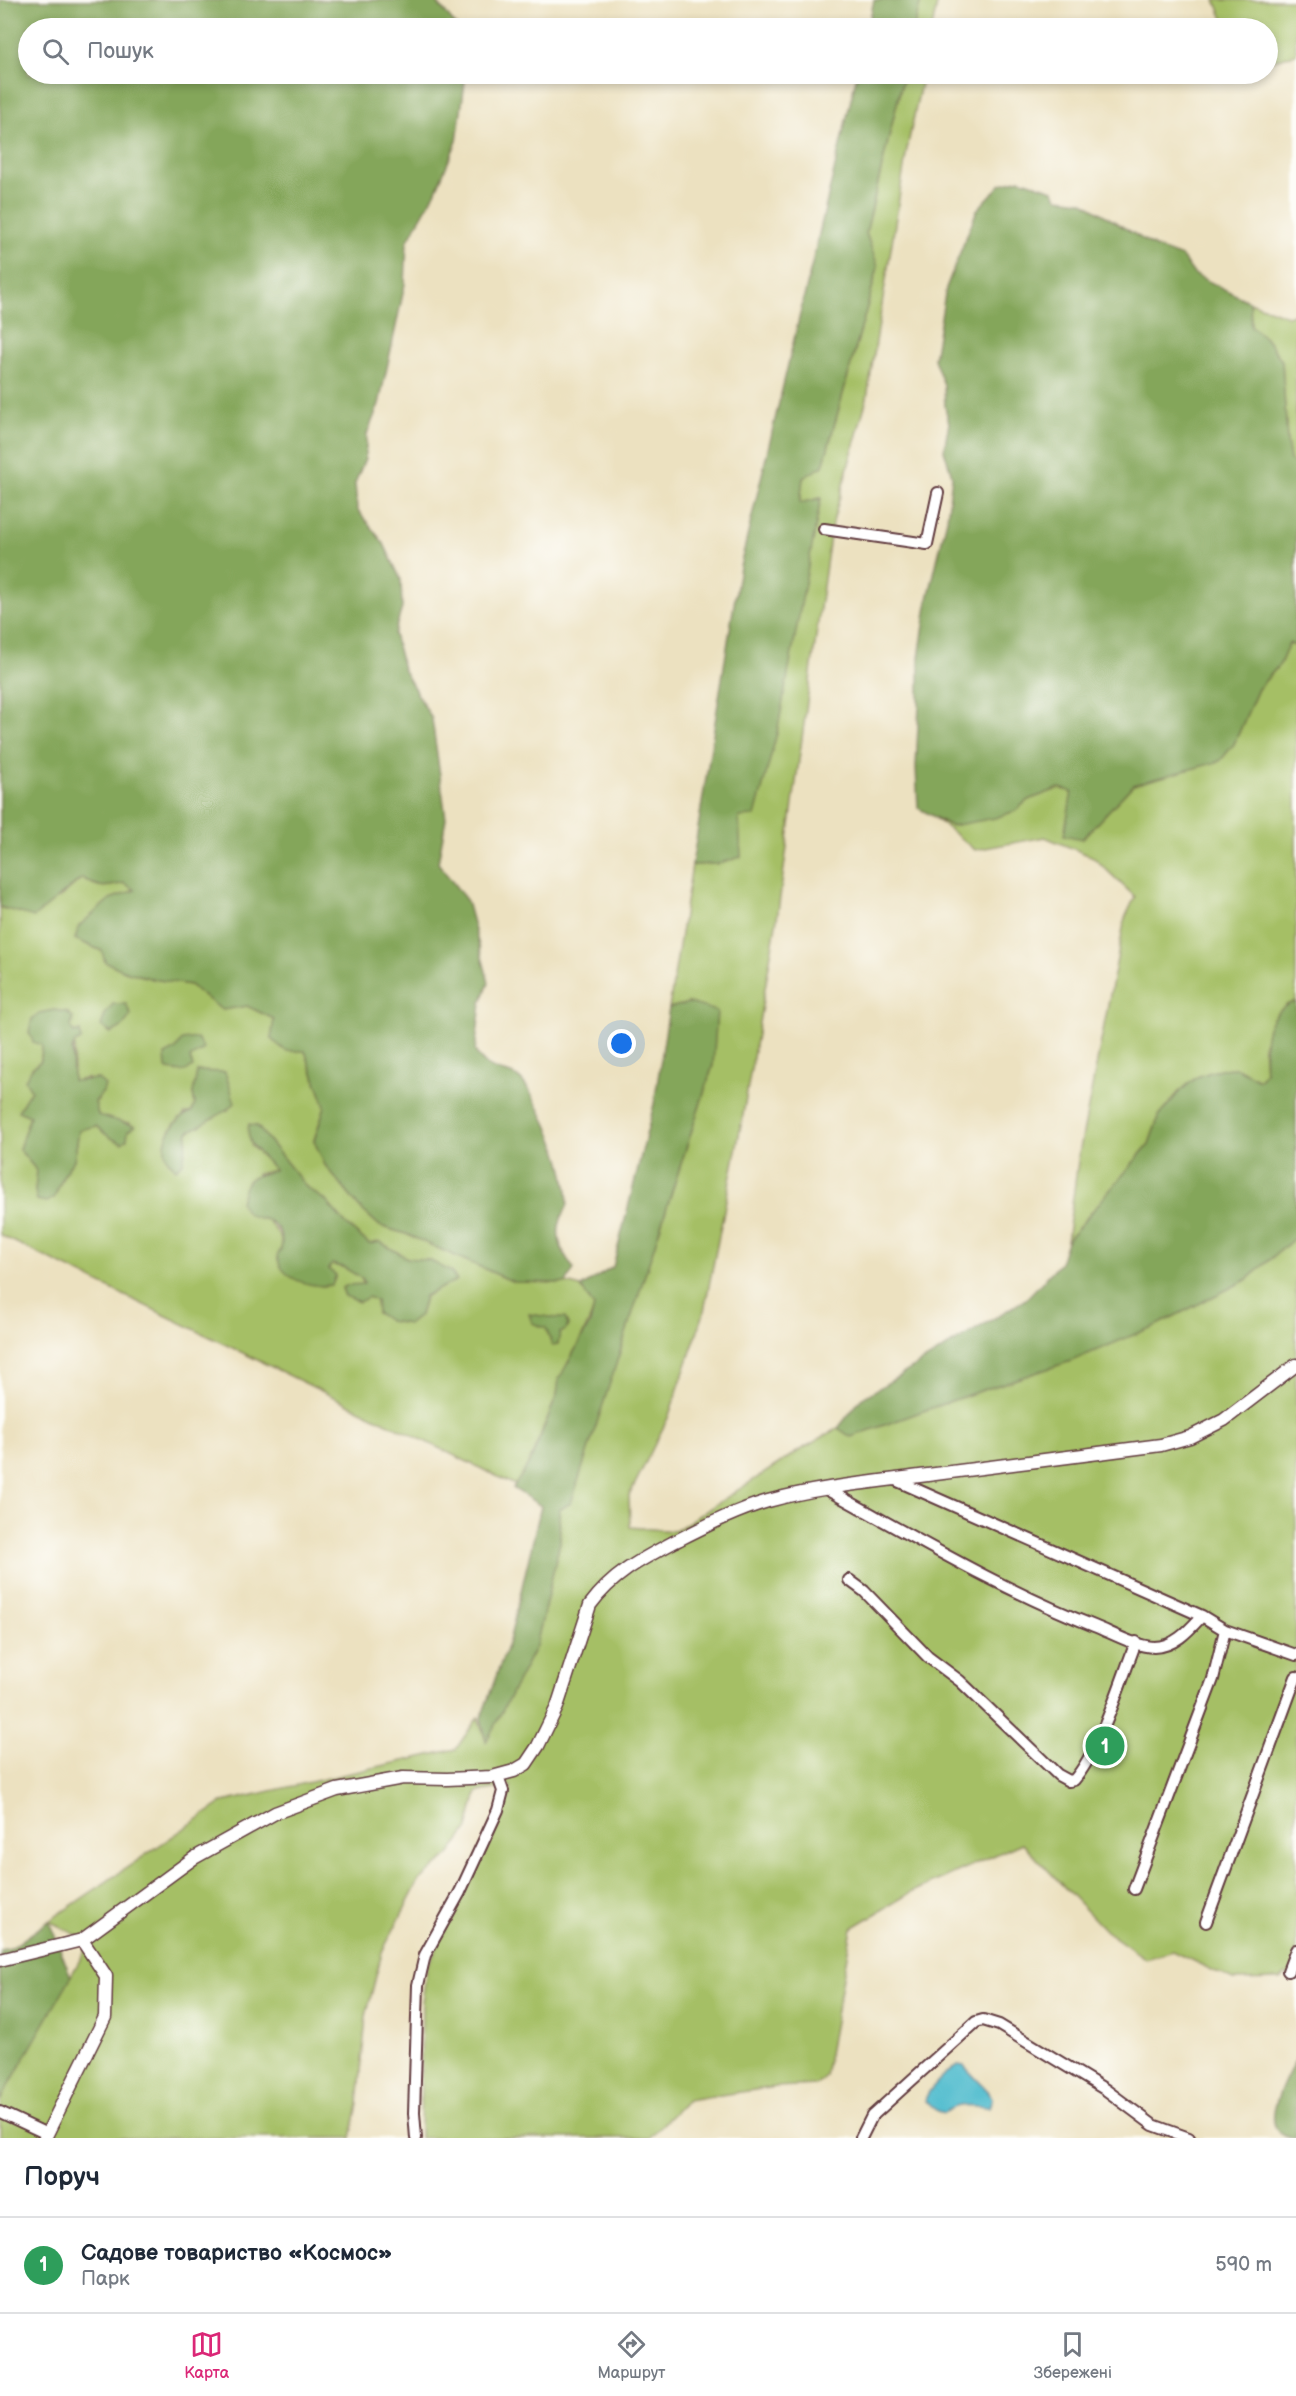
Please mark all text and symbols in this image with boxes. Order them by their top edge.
search box [18,18,1278,84]
icon: search [39,35,72,68]
text: Пошук [87,38,154,65]
your location [607,1029,636,1058]
pin: 1 [1086,1724,1124,1768]
text: Поруч [24,2162,100,2193]
text: Садове товариство «Космос» [81,2240,393,2267]
text: 1 [39,2253,48,2277]
text: 590 m [1215,2253,1272,2277]
text: Парк [81,2267,130,2291]
tab: Карта [184,2328,229,2383]
tab: Маршрут [597,2328,666,2383]
tab: Збережені [1034,2328,1112,2383]

